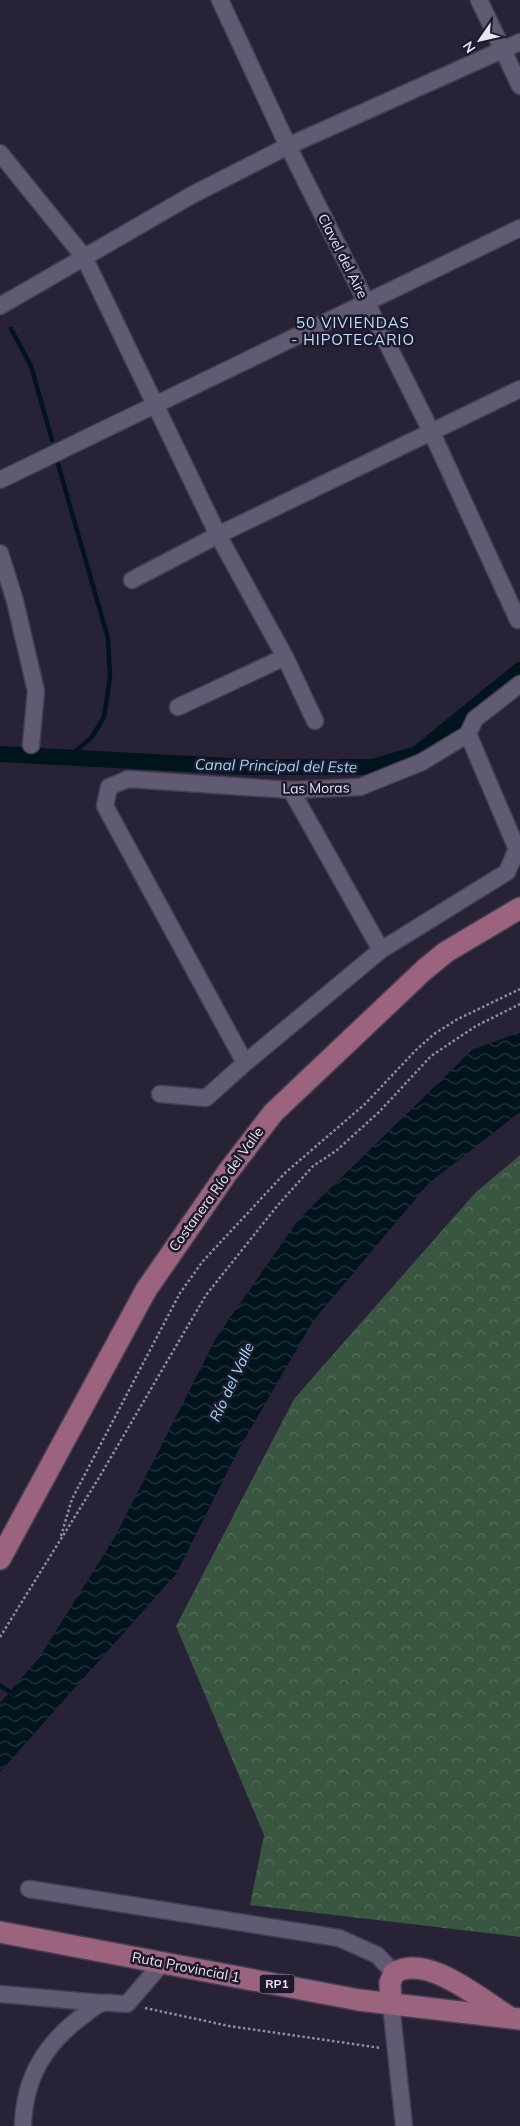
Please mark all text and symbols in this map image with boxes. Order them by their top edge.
north arrow [455,15,505,65]
text: N [459,38,480,57]
street label: Clavel del Aire [314,211,372,301]
district label: 50 VIVIENDAS - HIPOTECARIO [291,313,415,349]
water label: Canal Principal del Este [195,755,357,776]
street label: Las Moras [282,778,350,798]
street label: Costanera Río del Valle [165,1123,267,1255]
water label: Río del Valle [205,1339,258,1424]
street label: Ruta Provincial 1 [130,1948,242,1986]
road number: RP1 [260,1975,294,1994]

